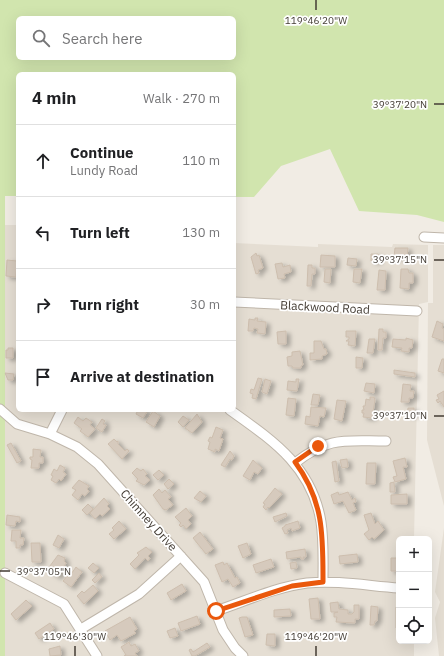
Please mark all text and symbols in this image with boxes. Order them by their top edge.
text: 119°46'20"W [285,14,347,27]
search box [16,16,236,60]
icon: search [30,27,52,49]
text: Search here [62,29,142,48]
text: 4 min [32,87,76,109]
text: Walk · 270 m [143,90,220,107]
text: 39°37'20"N [373,98,427,111]
text: Continue [70,143,134,162]
icon: ahead [32,150,54,172]
text: 110 m [182,152,220,169]
text: Lundy Road [70,162,138,179]
icon: left [32,222,54,244]
text: Turn left [70,223,130,242]
text: 130 m [182,224,220,241]
text: 39°37'15"N [373,253,427,266]
icon: right [32,294,54,316]
text: Turn right [70,295,139,314]
text: 30 m [190,296,220,313]
street label: Blackwood Road [280,297,370,317]
icon: arrive [32,366,54,388]
text: Arrive at destination [70,367,214,386]
text: 39°37'10"N [373,409,427,422]
route end [309,437,327,455]
street label: Chimney Drive [117,486,181,554]
map controls [396,536,432,644]
button: + [396,536,432,572]
text: 39°37'05"N [17,565,71,578]
button: − [396,572,432,608]
route start [207,602,225,620]
button: locate [396,608,432,644]
text: 119°46'30"W [44,630,106,643]
text: 119°46'20"W [285,630,347,643]

